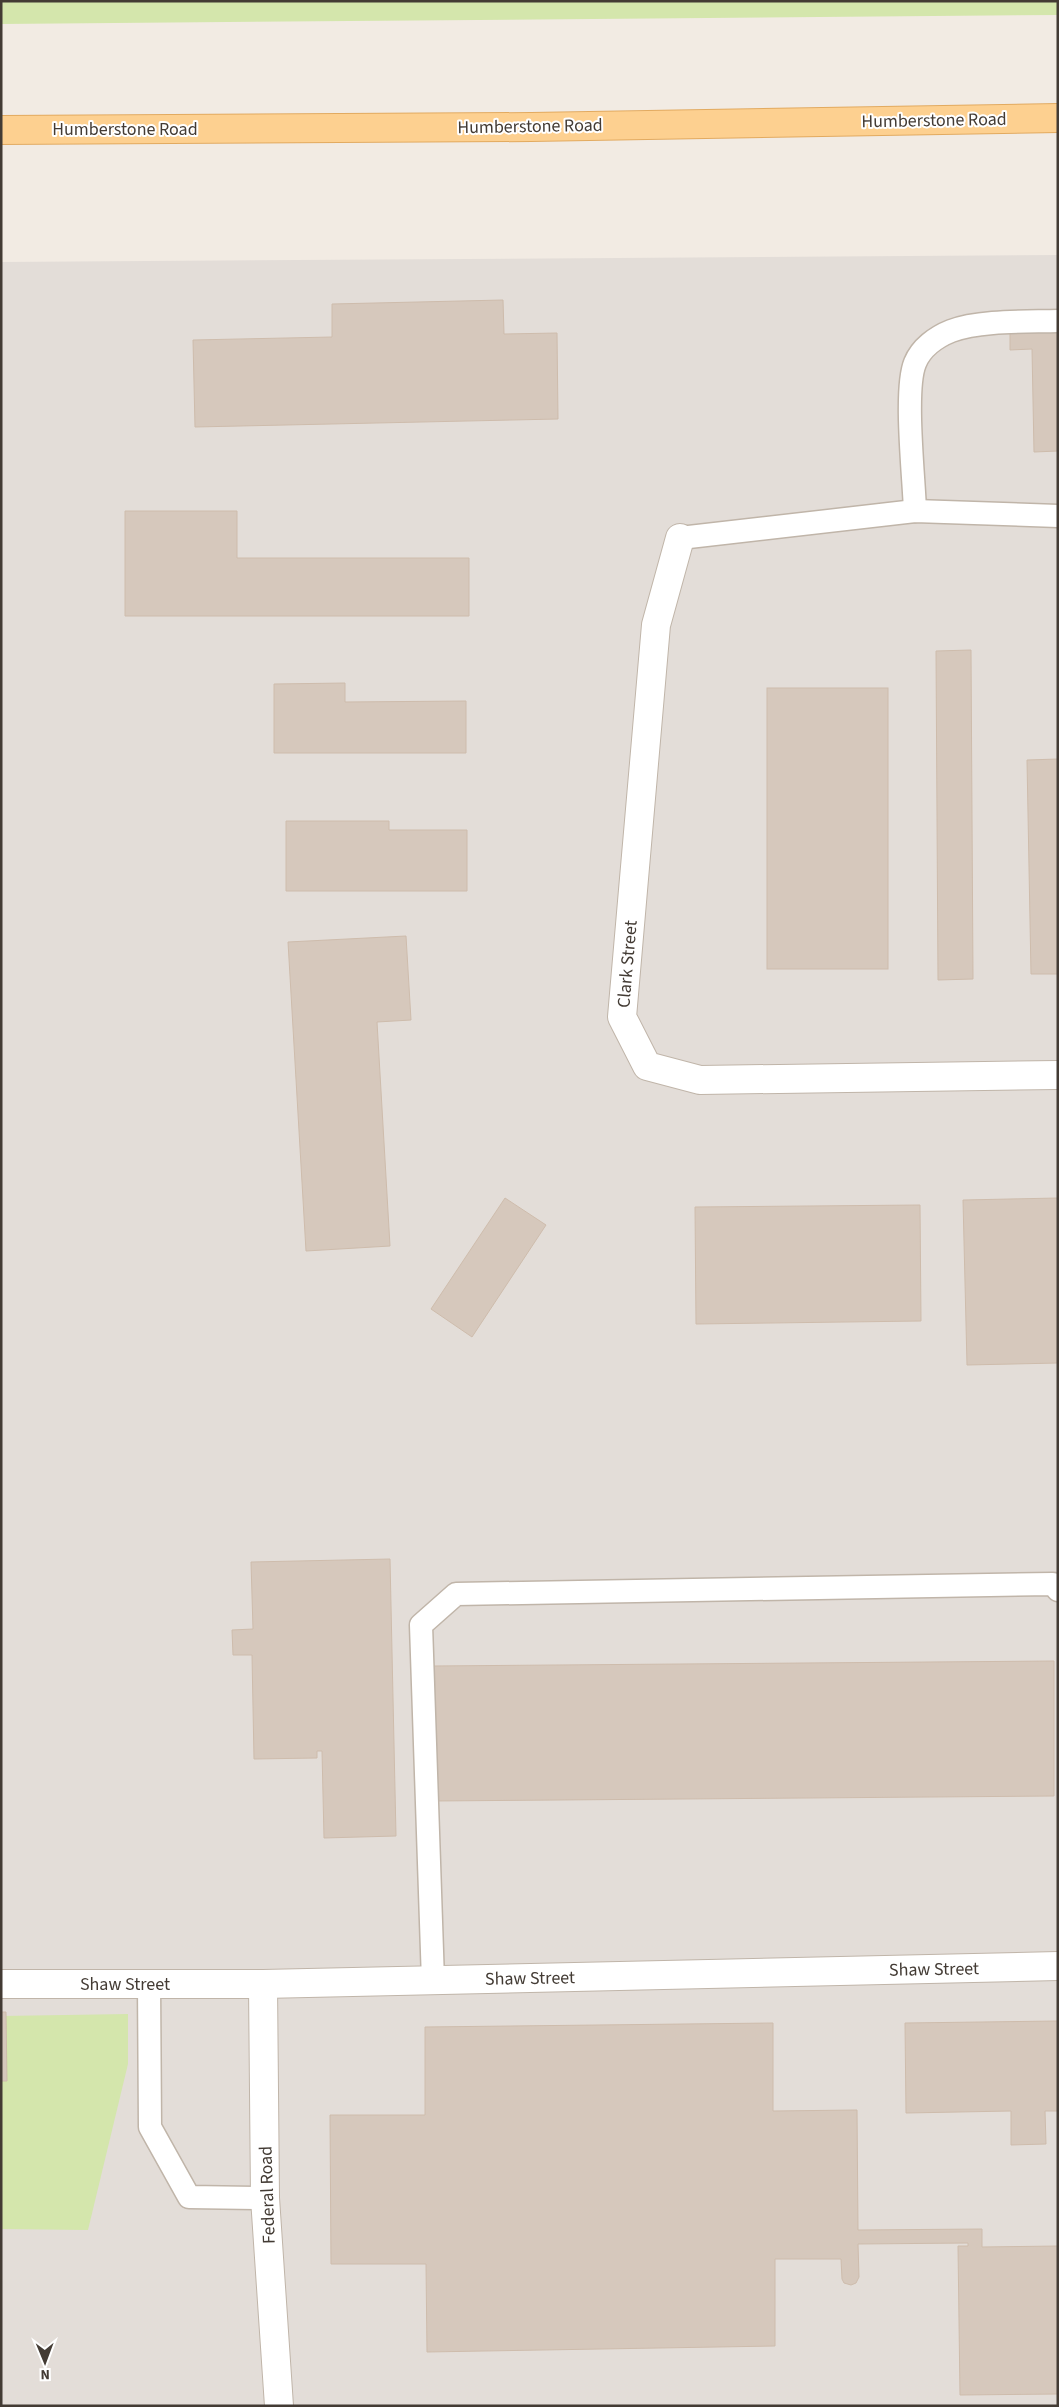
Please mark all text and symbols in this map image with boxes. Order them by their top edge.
street label: Humberstone Road [861,107,1007,134]
street label: Humberstone Road [457,113,603,140]
street label: Humberstone Road [52,117,198,142]
street label: Clark Street [611,919,644,1009]
street label: Shaw Street [889,1956,979,1983]
street label: Shaw Street [485,1965,575,1992]
street label: Shaw Street [80,1972,170,1997]
street label: Federal Road [253,2145,282,2244]
north arrow [20,2337,70,2387]
text: N [40,2364,50,2384]

